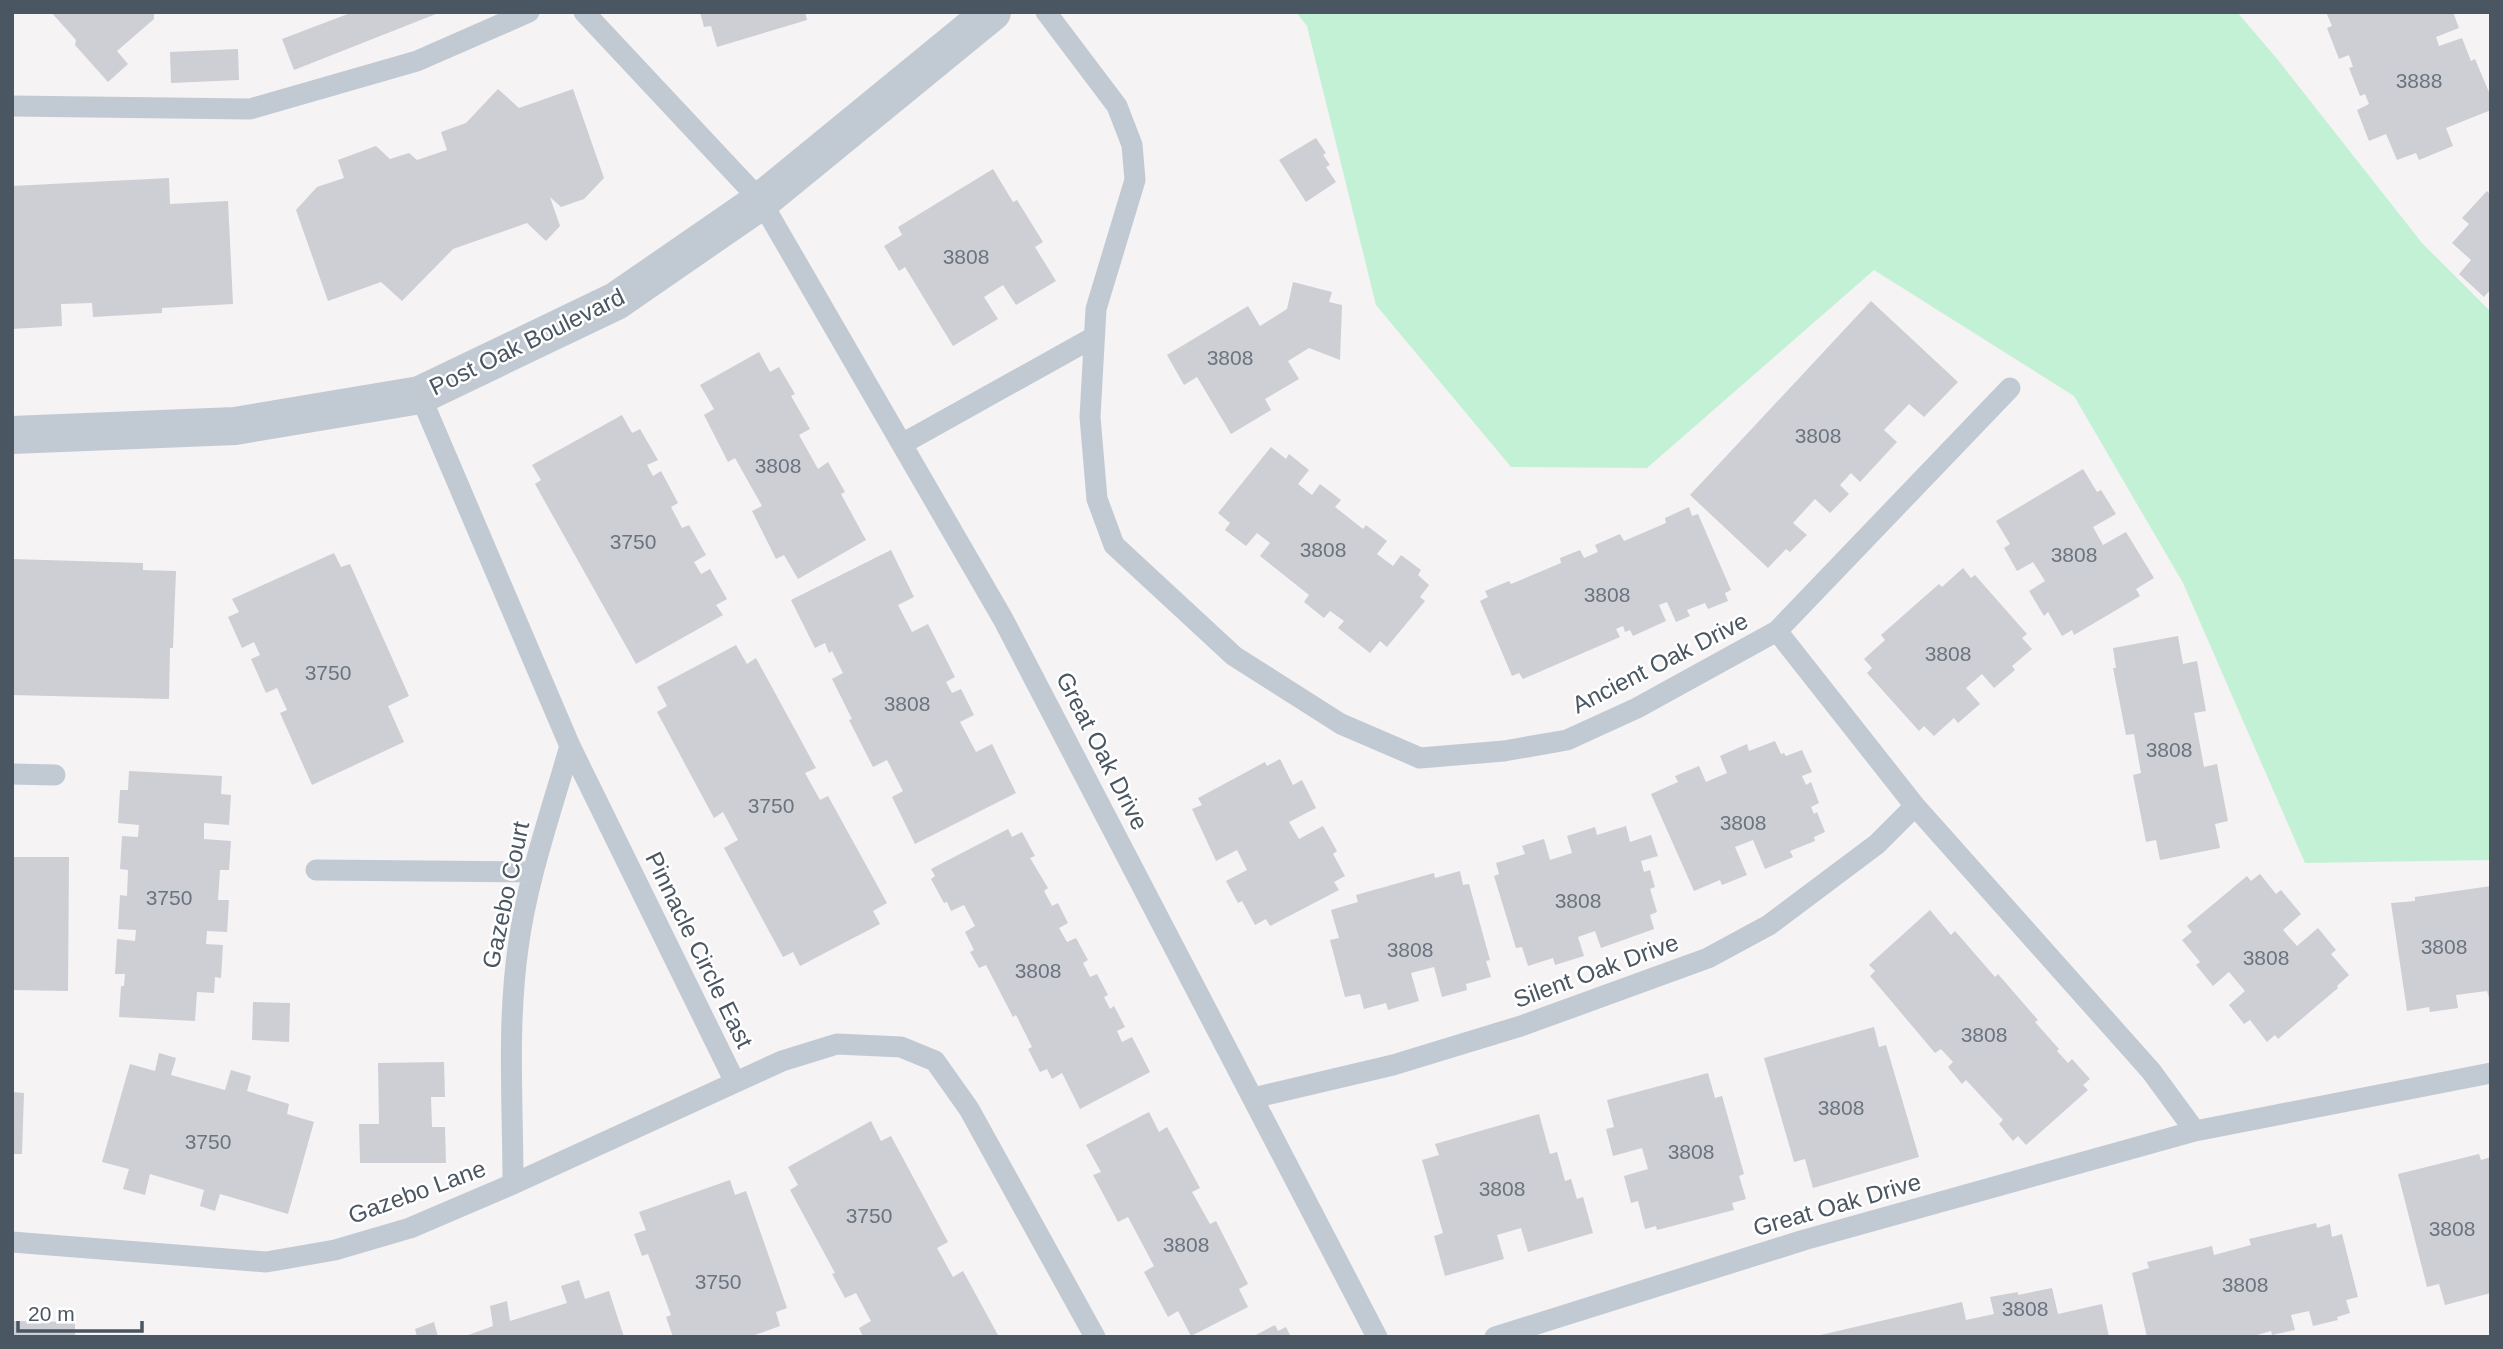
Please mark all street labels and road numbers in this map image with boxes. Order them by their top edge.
street label: Post Oak Boulevard [425,283,629,400]
street label: Ancient Oak Drive [1567,607,1752,718]
street label: Great Oak Drive [1051,667,1154,834]
street label: Gazebo Court [477,819,534,971]
street label: Pinnacle Circle East [640,847,759,1053]
street label: Silent Oak Drive [1510,928,1682,1013]
street label: Gazebo Lane [344,1154,489,1229]
street label: Great Oak Drive [1750,1168,1924,1241]

